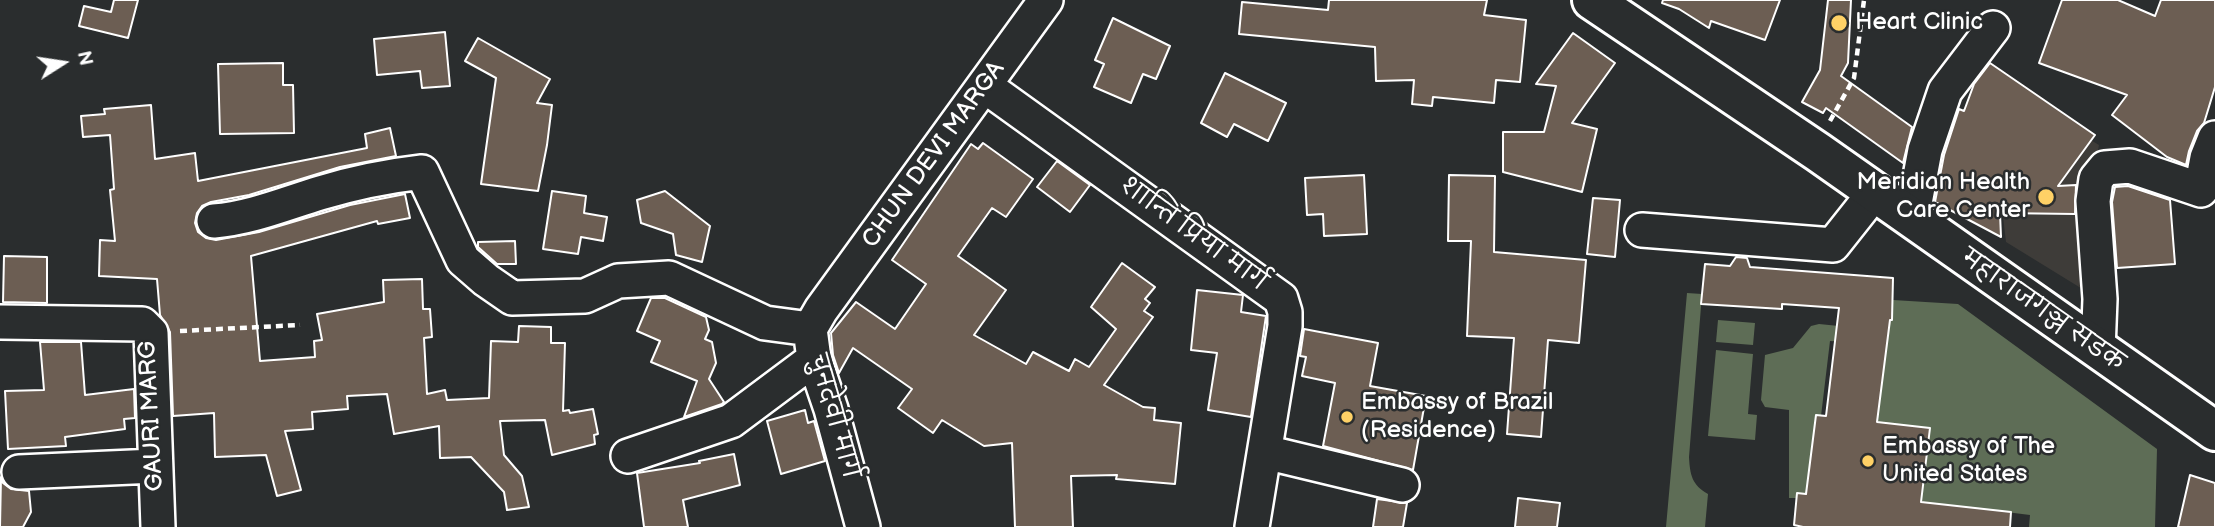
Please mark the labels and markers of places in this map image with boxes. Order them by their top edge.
place label: Heart Clinic [1855,9,1983,37]
marker: Heart Clinic [1829,13,1849,33]
place label: Meridian Health Care Center [1856,169,2030,225]
marker: Meridian Health Care Center [2036,187,2056,207]
place label: Embassy of Brazil (Residence) [1361,389,1553,445]
marker: Embassy of Brazil (Residence) [1339,409,1355,425]
place label: Embassy of The United States [1882,433,2055,489]
marker: Embassy of The United States [1860,453,1876,469]

